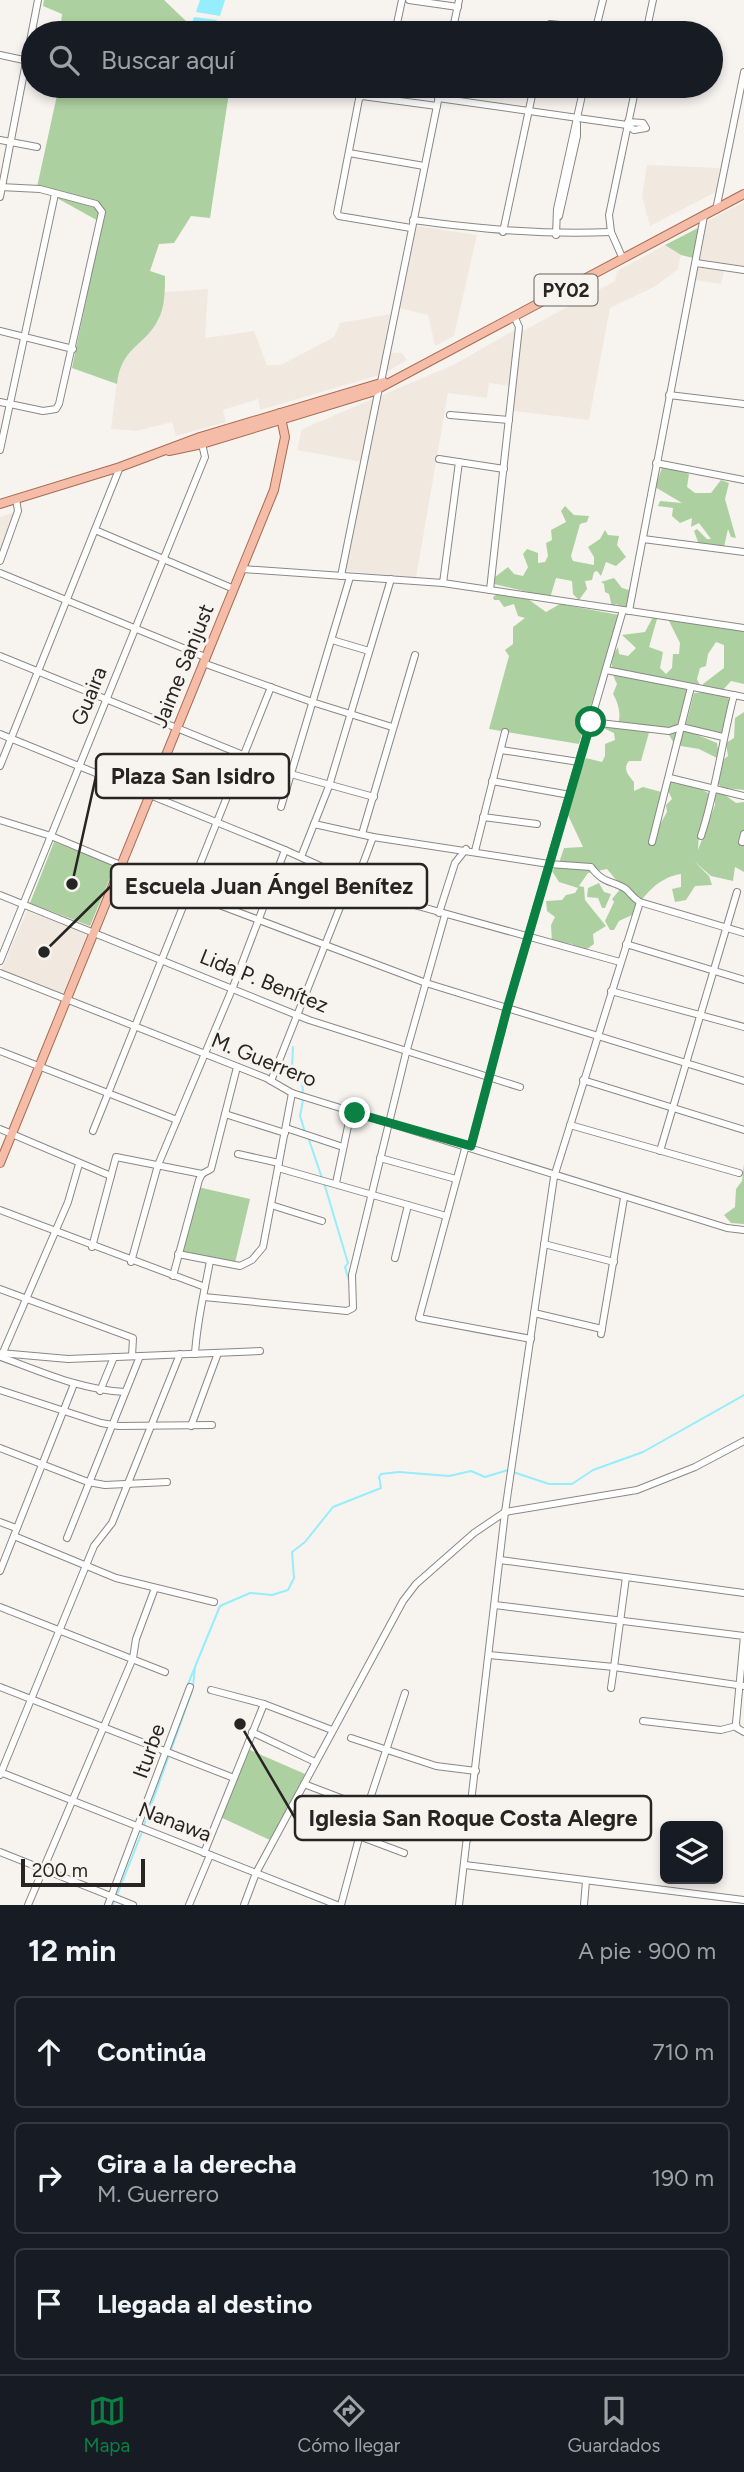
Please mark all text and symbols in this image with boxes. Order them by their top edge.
search box [21,21,723,98]
icon: search [45,41,83,79]
text: Buscar aquí [101,44,235,76]
road number: PY02 [534,274,598,306]
street label: Jaime Sanjust [146,600,219,731]
street label: Guaira [66,663,112,729]
route start [575,706,606,737]
callout: Plaza San Isidro [96,754,289,798]
text: Plaza San Isidro [111,762,275,790]
callout: Escuela Juan Ángel Benítez [111,864,427,908]
text: Escuela Juan Ángel Benítez [125,872,413,900]
street label: Lida P. Benítez [196,943,332,1018]
street label: M. Guerrero [208,1027,321,1092]
route end [339,1097,370,1128]
street label: Iturbe [127,1720,170,1782]
street label: Nanawa [135,1796,215,1847]
callout: Iglesia San Roque Costa Alegre [295,1796,651,1840]
text: Iglesia San Roque Costa Alegre [309,1804,638,1832]
map controls [660,1821,723,1884]
button: layers [660,1821,723,1884]
scale bar [21,1856,145,1888]
text: 200 m [32,1859,88,1882]
text: 12 min [28,1932,116,1969]
text: A pie · 900 m [578,1937,716,1965]
icon: ahead [30,2033,68,2071]
text: Continúa [97,2036,206,2068]
text: 710 m [652,2038,714,2066]
text: Gira a la derecha [97,2148,297,2180]
icon: right [30,2159,68,2197]
text: 190 m [651,2164,714,2192]
text: M. Guerrero [97,2180,219,2208]
icon: arrive [30,2285,68,2323]
text: Llegada al destino [97,2288,312,2320]
tab: Mapa [84,2392,130,2457]
tab: Cómo llegar [298,2392,400,2457]
tab: Guardados [567,2392,660,2457]

